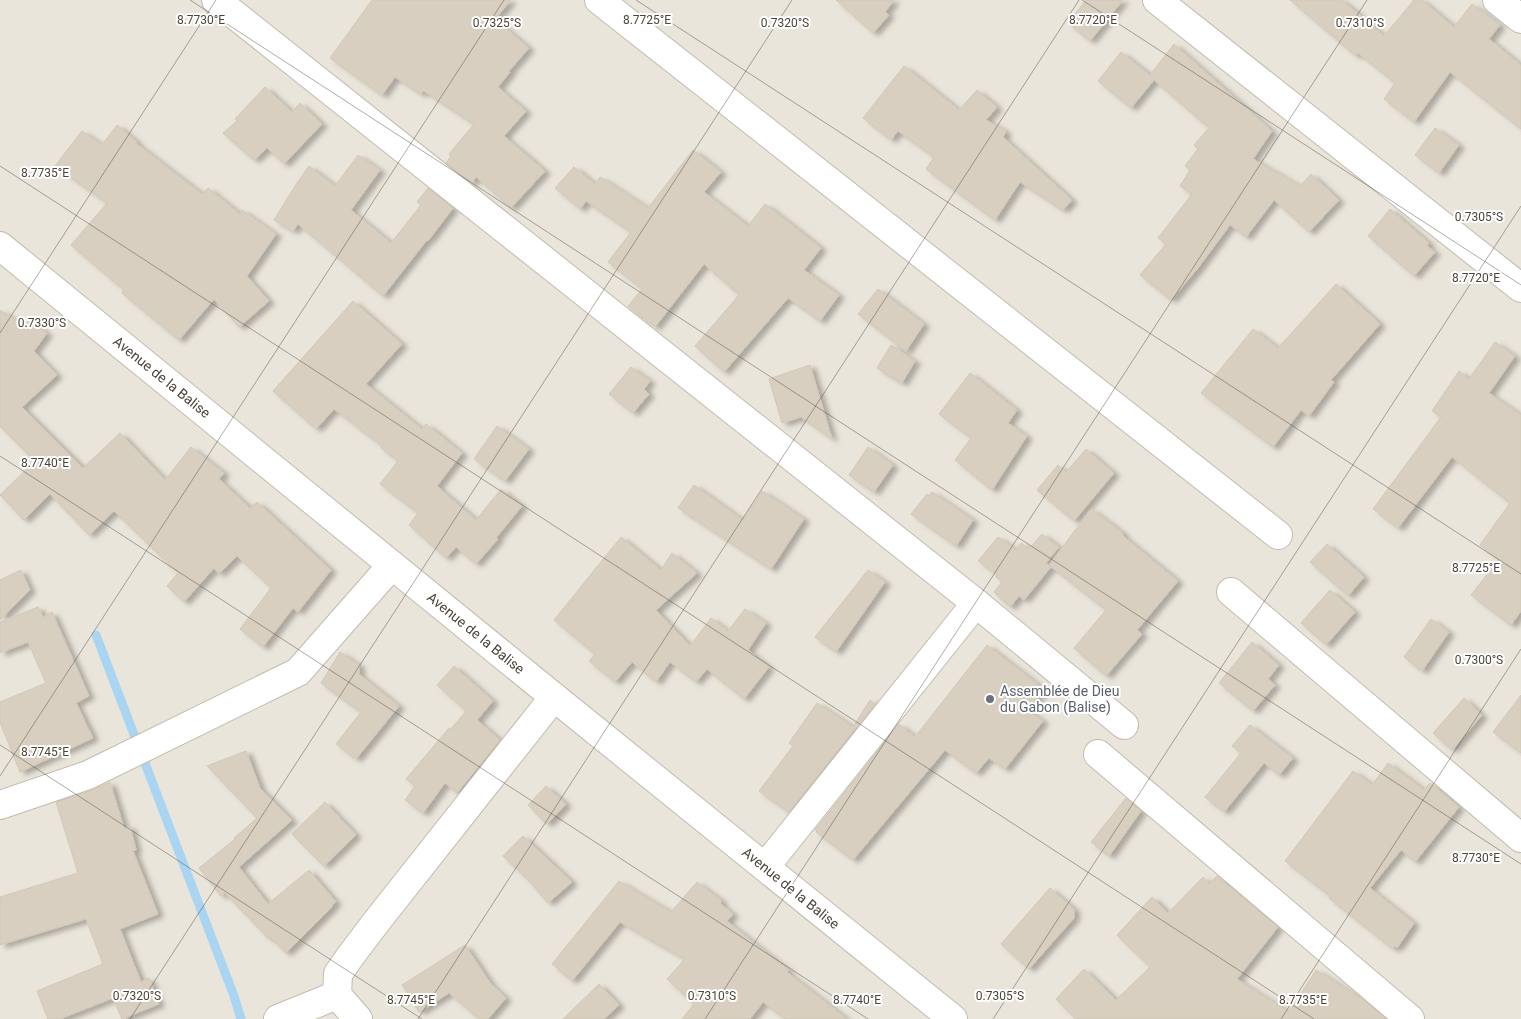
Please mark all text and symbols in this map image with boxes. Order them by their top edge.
text: 8.7730°E [177,13,225,27]
text: 8.7725°E [623,13,671,27]
text: 8.7720°E [1069,13,1117,27]
text: 0.7325°S [473,16,521,30]
text: 0.7320°S [761,16,809,30]
text: 0.7310°S [1336,16,1384,30]
text: 8.7735°E [21,166,69,180]
text: 0.7305°S [1455,210,1503,224]
text: 8.7720°E [1452,271,1500,285]
text: 0.7330°S [18,316,66,330]
street label: Avenue de la Balise [110,333,214,421]
text: 8.7740°E [21,456,69,470]
text: 8.7725°E [1452,561,1500,575]
street label: Avenue de la Balise [424,589,528,677]
text: 0.7300°S [1455,653,1503,667]
place label: Assemblée de Dieu du Gabon (Balise) [1000,683,1119,716]
marker: Assemblée de Dieu du Gabon (Balise) [984,693,996,705]
text: 8.7745°E [21,745,69,759]
street label: Avenue de la Balise [739,844,843,932]
text: 8.7730°E [1452,851,1500,865]
text: 0.7320°S [113,989,161,1003]
text: 0.7310°S [688,989,736,1003]
text: 0.7305°S [976,989,1024,1003]
text: 8.7745°E [387,993,435,1007]
text: 8.7740°E [833,993,881,1007]
text: 8.7735°E [1279,993,1327,1007]

